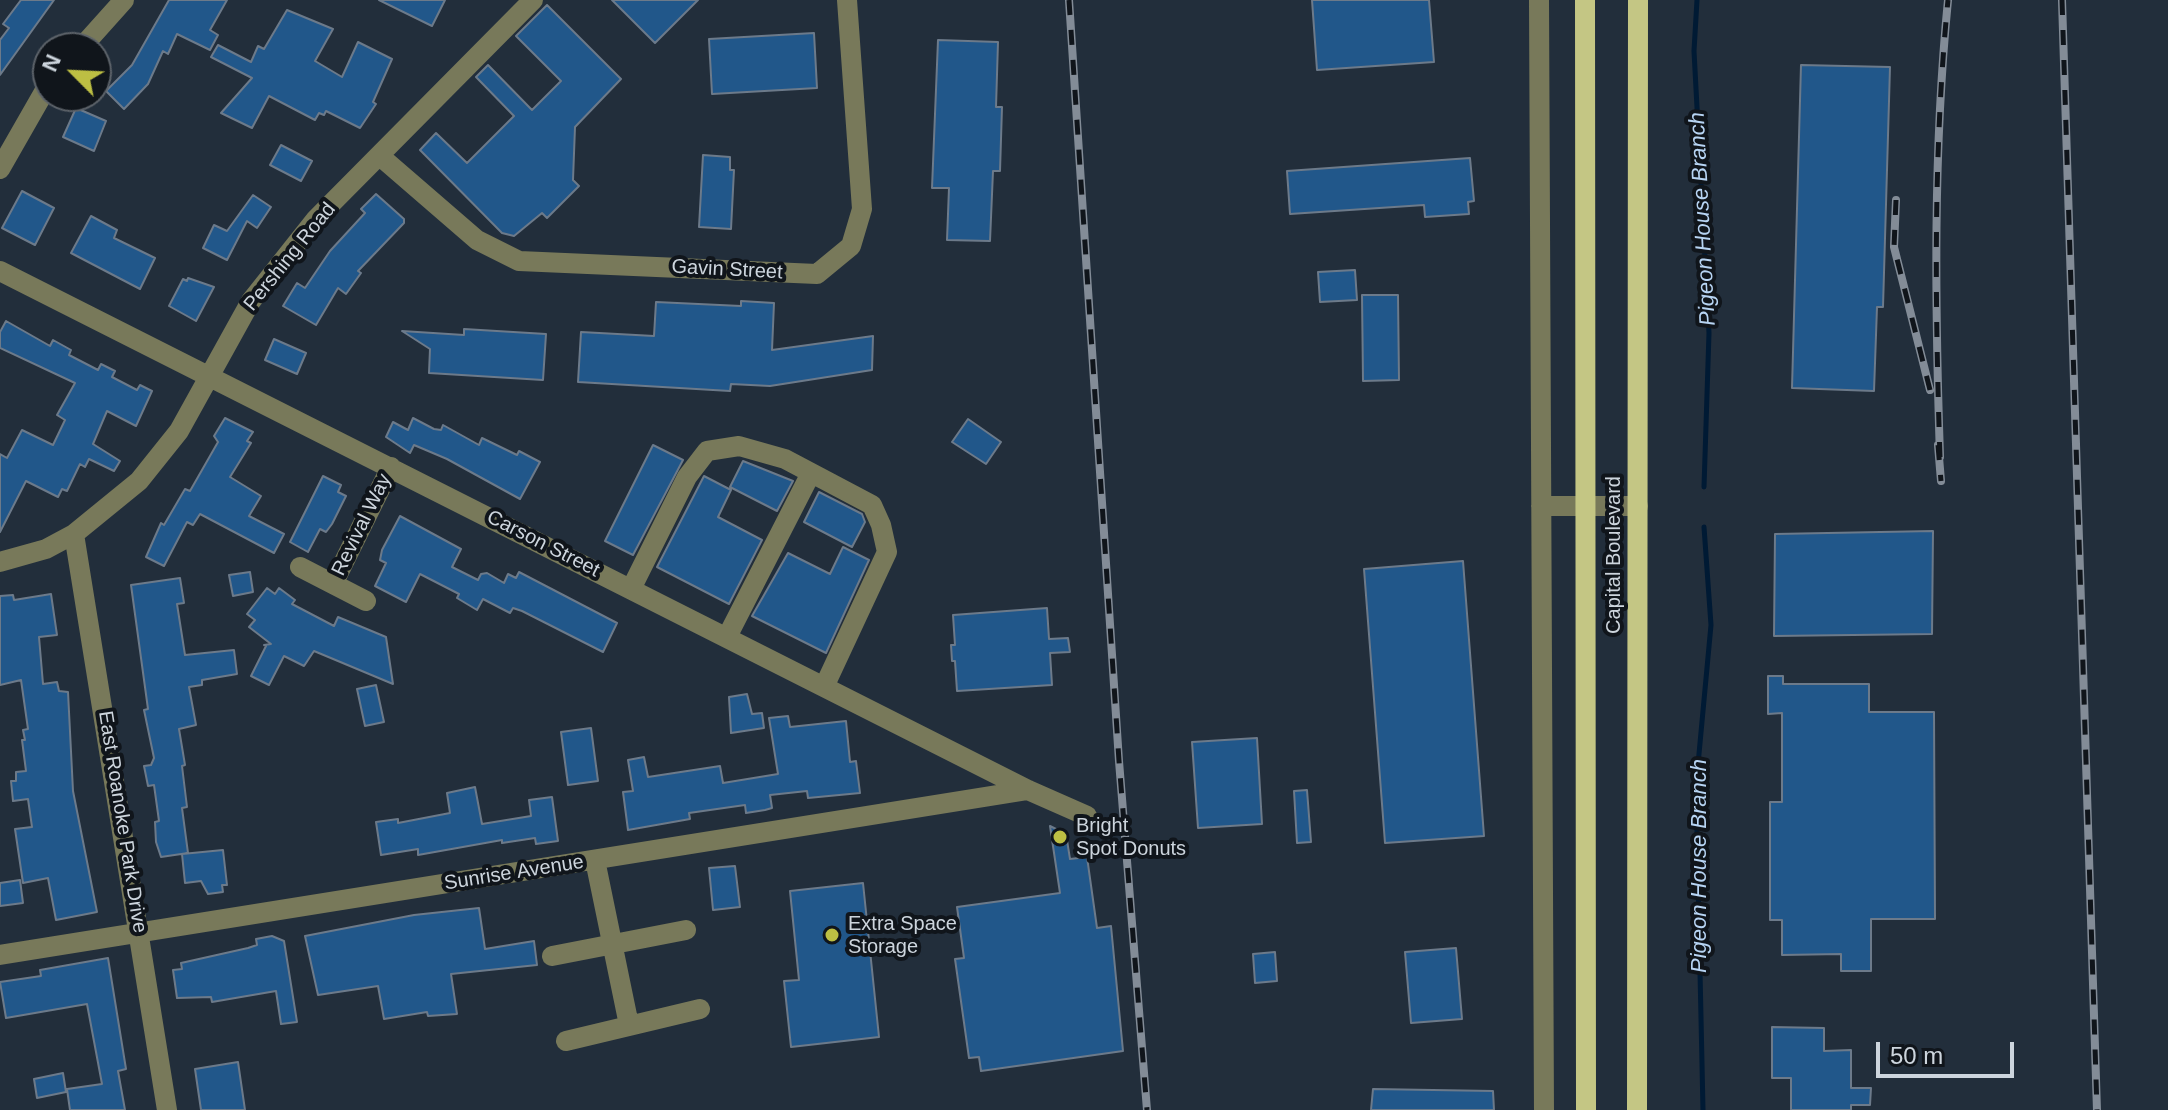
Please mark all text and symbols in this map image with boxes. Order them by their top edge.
north arrow [32,32,112,112]
text: N [37,51,66,75]
water label: Pigeon House Branch [1684,111,1722,327]
street label: Pershing Road [239,198,341,316]
street label: Gavin Street [671,255,783,285]
street label: Revival Way [327,470,397,580]
street label: Capital Boulevard [1602,476,1626,634]
street label: Carson Street [483,505,603,583]
street label: East Roanoke Park Drive [93,709,151,935]
water label: Pigeon House Branch [1687,759,1713,973]
place label: Bright Spot Donuts [1076,814,1186,861]
marker: Bright Spot Donuts [1051,828,1069,846]
street label: Sunrise Avenue [443,850,585,896]
place label: Extra Space Storage [848,912,957,959]
marker: Extra Space Storage [823,926,841,944]
scale bar [1880,1026,2018,1076]
text: 50 m [1890,1042,1943,1069]

